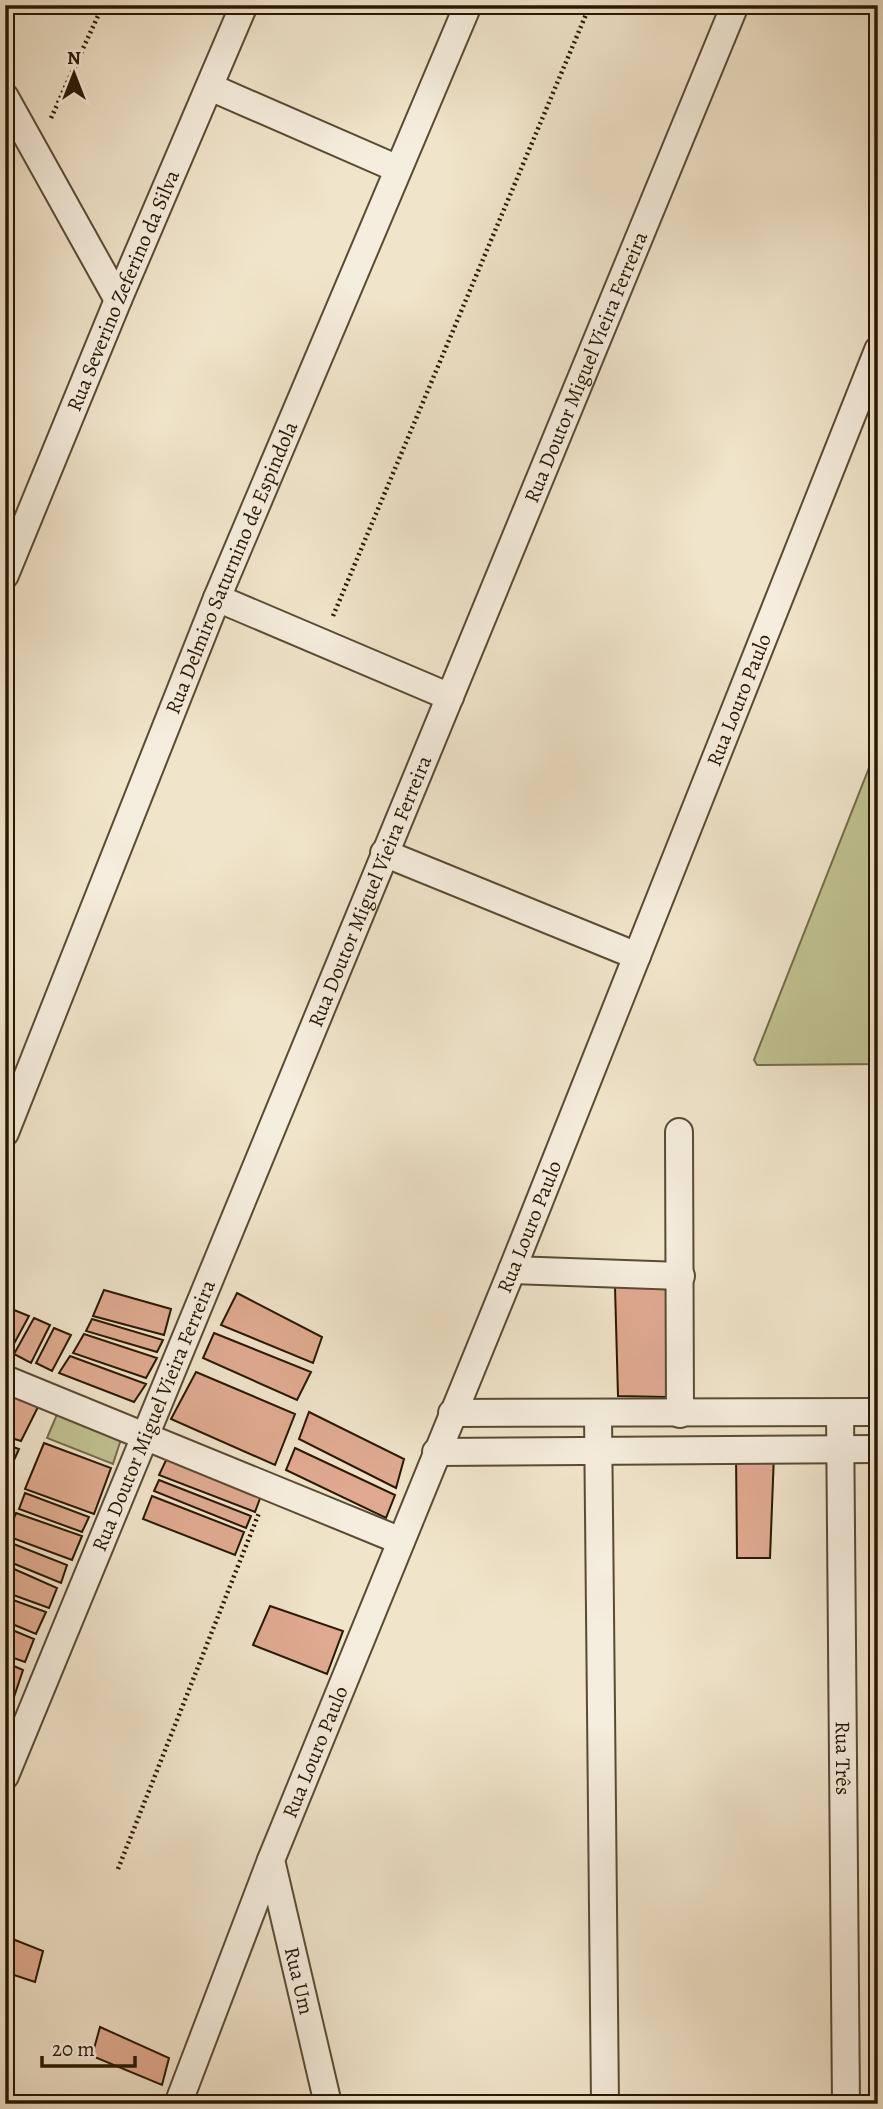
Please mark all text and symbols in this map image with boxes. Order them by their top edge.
north arrow [38,38,108,108]
text: N [67,45,81,71]
street label: Rua Severino Zeferino da Silva [60,165,186,415]
street label: Rua Doutor Miguel Vieira Ferreira [517,227,654,507]
street label: Rua Delmiro Saturnino de Espindola [158,417,304,718]
street label: Rua Louro Paulo [700,629,778,770]
street label: Rua Doutor Miguel Vieira Ferreira [301,751,438,1031]
street label: Rua Louro Paulo [490,1156,568,1297]
street label: Rua Doutor Miguel Vieira Ferreira [85,1275,222,1555]
street label: Rua Louro Paulo [276,1681,355,1822]
street label: Rua Três [829,1721,857,1795]
street label: Rua Um [278,1944,321,2017]
scale bar [42,2025,135,2069]
text: 20 m [52,2035,95,2063]

